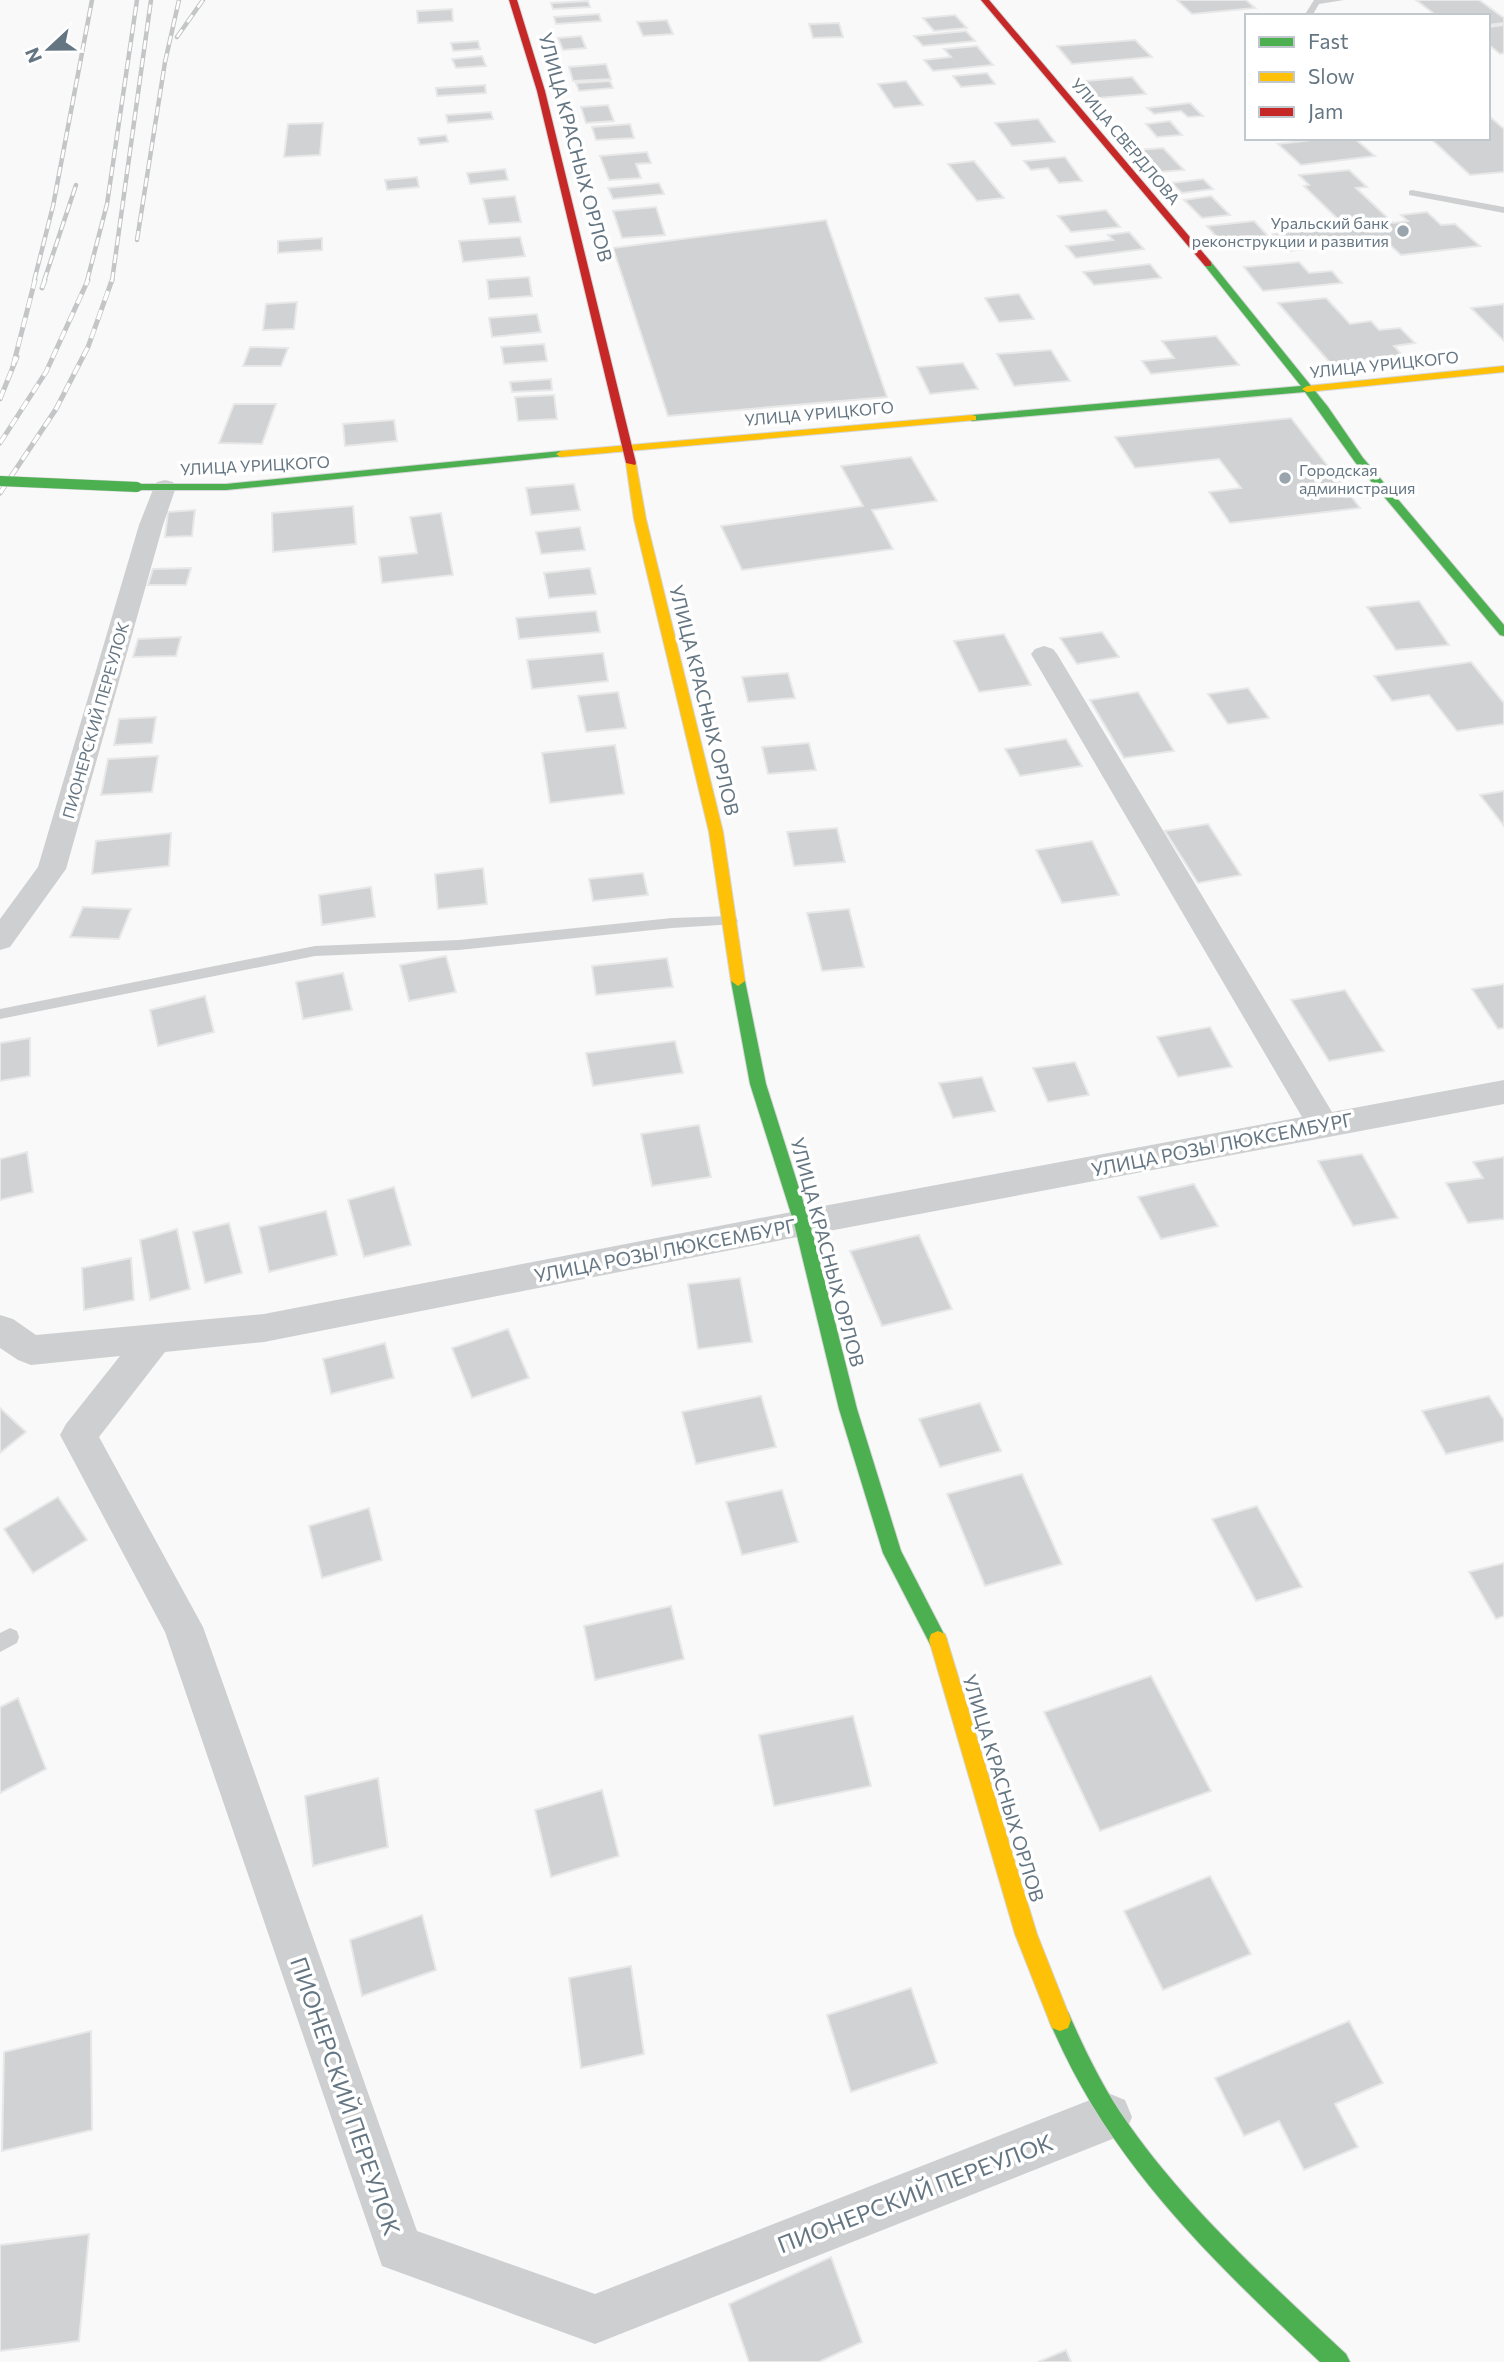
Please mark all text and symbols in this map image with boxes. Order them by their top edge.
north arrow [14,14,84,84]
legend [1245,14,1490,140]
text: Fast [1308,28,1349,53]
street label: УЛИЦА КРАСНЫХ ОРЛОВ [534,30,618,264]
text: N [19,45,46,66]
text: Slow [1308,63,1355,88]
street label: УЛИЦА СВЕРДЛОВА [1068,74,1184,208]
text: Jam [1308,98,1343,123]
place label: Уральский банк реконструкции и развития [1192,213,1389,250]
marker: Уральский банк реконструкции и развития [1395,223,1411,239]
street label: УЛИЦА УРИЦКОГО [1309,347,1459,381]
street label: УЛИЦА УРИЦКОГО [744,397,894,429]
street label: УЛИЦА УРИЦКОГО [180,452,330,478]
place label: Городская администрация [1299,460,1416,497]
marker: Городская администрация [1277,470,1293,486]
street label: УЛИЦА КРАСНЫХ ОРЛОВ [665,582,745,818]
street label: ПИОНЕРСКИЙ ПЕРЕУЛОК [58,619,132,820]
street label: УЛИЦА РОЗЫ ЛЮКСЕМБУРГ [1089,1107,1355,1181]
street label: УЛИЦА КРАСНЫХ ОРЛОВ [786,1135,870,1369]
street label: УЛИЦА РОЗЫ ЛЮКСЕМБУРГ [532,1213,798,1287]
street label: УЛИЦА КРАСНЫХ ОРЛОВ [958,1672,1050,1904]
street label: ПИОНЕРСКИЙ ПЕРЕУЛОК [285,1953,407,2239]
street label: ПИОНЕРСКИЙ ПЕРЕУЛОК [773,2127,1057,2259]

